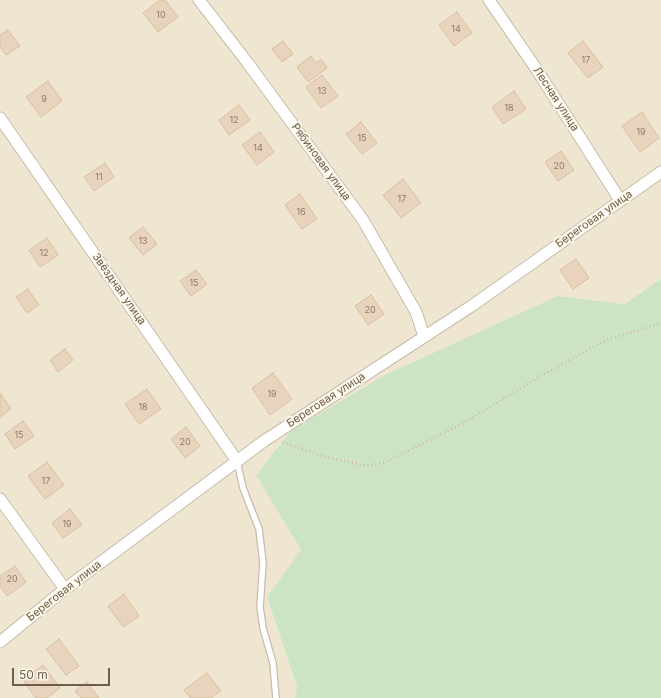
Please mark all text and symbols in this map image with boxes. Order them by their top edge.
house number: 10 [156,10,166,20]
house number: 14 [451,24,461,34]
house number: 17 [582,55,590,65]
street label: Лесная улица [530,64,582,134]
house number: 13 [317,86,327,96]
house number: 9 [41,94,47,104]
house number: 18 [504,103,514,113]
house number: 12 [229,115,239,125]
street label: Рябиновая улица [289,121,353,203]
house number: 19 [636,127,646,137]
house number: 15 [357,133,367,143]
house number: 14 [253,143,263,153]
house number: 20 [553,161,565,171]
house number: 11 [95,172,103,182]
street label: Береговая улица [553,188,635,250]
house number: 17 [398,194,406,204]
house number: 16 [296,207,306,217]
house number: 13 [138,236,148,246]
house number: 12 [39,248,49,258]
street label: Звёздная улица [89,250,149,328]
house number: 15 [189,278,199,288]
house number: 20 [364,305,376,315]
street label: Береговая улица [284,370,368,430]
house number: 19 [267,389,277,399]
house number: 18 [138,402,148,412]
house number: 15 [14,430,24,440]
house number: 20 [179,437,191,447]
house number: 17 [42,476,50,486]
house number: 19 [62,519,72,529]
street label: Береговая улица [24,558,104,624]
house number: 20 [6,574,18,584]
scale bar [14,660,112,686]
text: 50 m [19,667,48,682]

